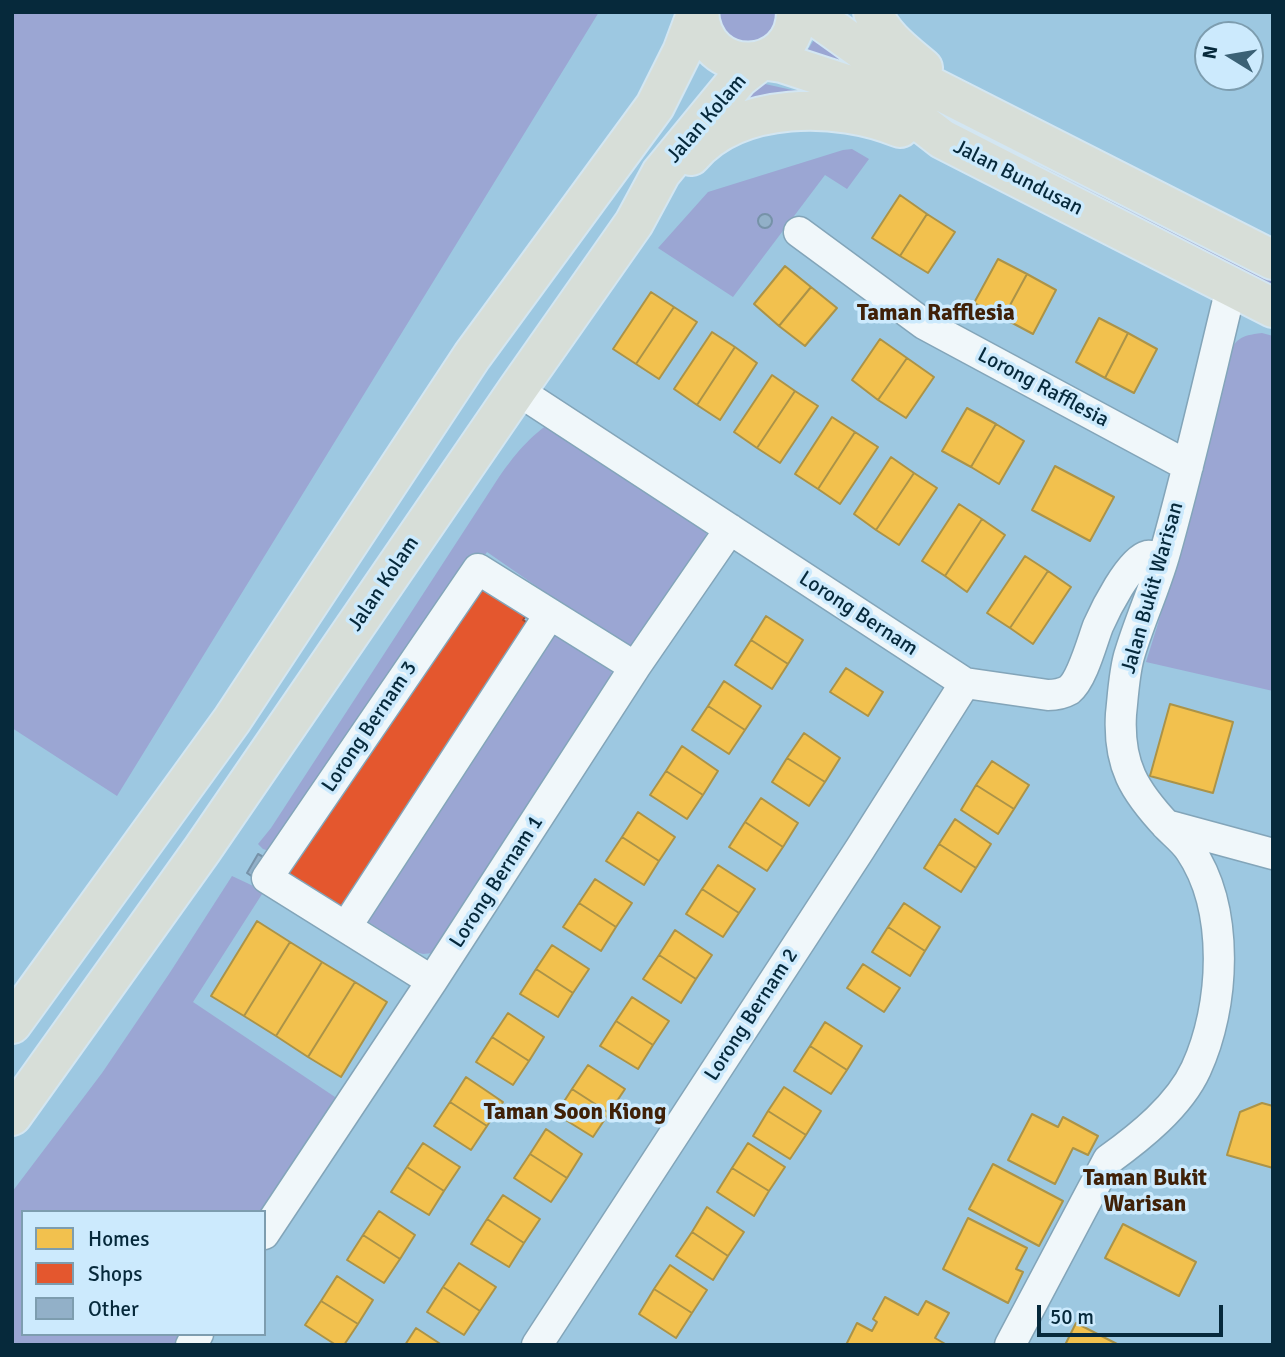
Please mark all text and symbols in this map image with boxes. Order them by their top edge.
north arrow [1194,21,1264,91]
text: N [1197,44,1223,61]
street label: Jalan Kolam [662,70,752,168]
street label: Jalan Bundusan [949,135,1087,221]
district label: Taman Rafflesia [857,300,1015,328]
street label: Lorong Rafflesia [973,343,1113,433]
street label: Jalan Bukit Warisan [1116,499,1190,677]
street label: Jalan Kolam [343,532,425,636]
street label: Lorong Bernam [794,566,922,662]
street label: Lorong Bernam 3 [317,657,423,797]
street label: Lorong Bernam 1 [445,811,549,953]
street label: Lorong Bernam 2 [700,944,804,1086]
district label: Taman Soon Kiong [484,1099,666,1127]
district label: Taman Bukit Warisan [1083,1165,1207,1219]
legend [21,1210,266,1336]
text: Homes [88,1226,150,1252]
text: Shops [88,1261,142,1287]
scale bar [1040,1290,1226,1334]
text: Other [88,1296,139,1322]
text: 50 m [1050,1304,1094,1330]

